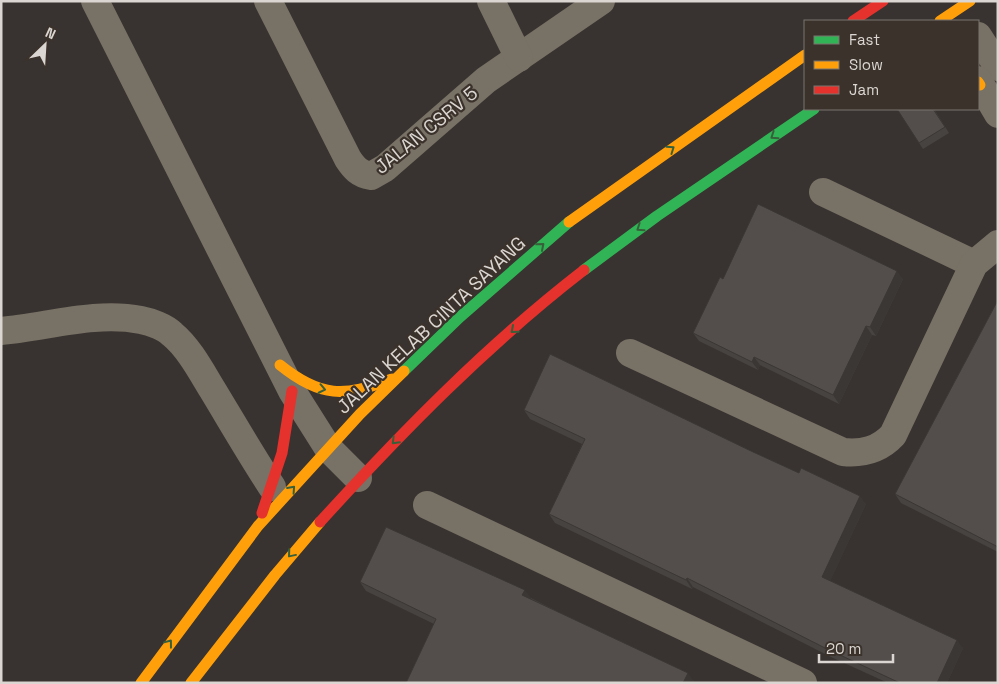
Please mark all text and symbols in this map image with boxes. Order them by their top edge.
north arrow [20,20,70,70]
legend [804,20,979,110]
text: N [42,23,59,43]
text: Fast [849,30,880,49]
text: Slow [849,55,883,74]
text: Jam [849,80,879,99]
street label: JALAN CSRV 5 [369,81,483,179]
one-way arrow [770,130,780,139]
one-way arrow [666,146,675,155]
one-way arrow [636,222,646,231]
street label: JALAN KELAB CINTA SAYANG [331,231,531,419]
one-way arrow [535,243,544,251]
one-way arrow [510,324,519,333]
one-way arrow [317,383,326,394]
one-way arrow [392,435,401,444]
one-way arrow [286,485,295,494]
one-way arrow [289,548,297,557]
scale bar [819,632,893,664]
one-way arrow [163,639,172,649]
text: 20 m [826,639,861,658]

